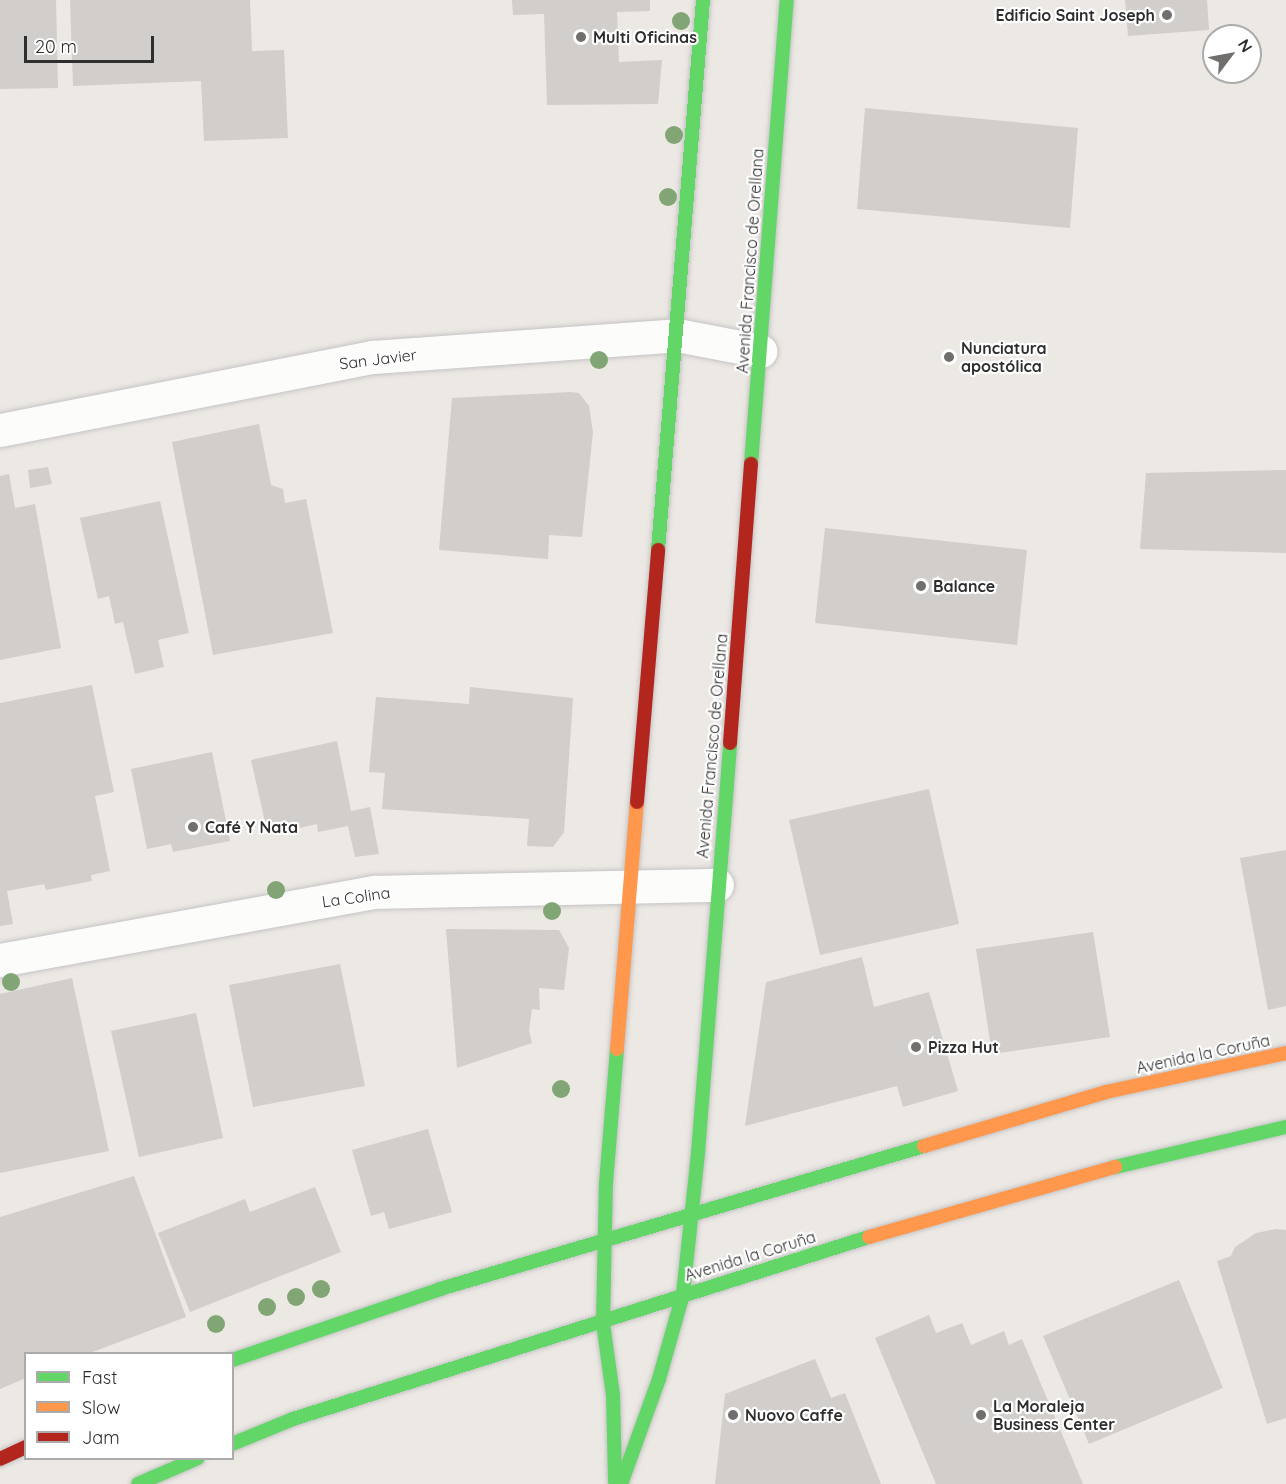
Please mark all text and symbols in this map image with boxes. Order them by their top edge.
place label: Edificio Saint Joseph [995,5,1155,25]
marker: Edificio Saint Joseph [1160,8,1174,22]
scale bar [27,24,158,62]
north arrow [1202,24,1262,84]
place label: Multi Oficinas [593,27,697,47]
marker: Multi Oficinas [574,30,588,44]
text: 20 m [35,35,77,58]
text: N [1234,35,1257,56]
street label: Avenida Francisco de Orellana [733,148,767,374]
place label: Nunciatura apostólica [961,338,1047,376]
street label: San Javier [338,345,418,373]
marker: Nunciatura apostólica [942,350,956,364]
place label: Balance [933,576,995,596]
marker: Balance [914,579,928,593]
street label: Avenida Francisco de Orellana [693,633,731,859]
place label: Café Y Nata [205,817,298,837]
marker: Café Y Nata [186,820,200,834]
street label: La Colina [321,883,391,911]
street label: Avenida la Coruña [1135,1030,1271,1078]
place label: Pizza Hut [928,1037,999,1057]
marker: Pizza Hut [909,1040,923,1054]
street label: Avenida la Coruña [682,1227,818,1285]
legend [24,1352,234,1460]
text: Fast [82,1366,117,1389]
text: Slow [82,1396,120,1419]
place label: La Moraleja Business Center [993,1396,1115,1434]
place label: Nuovo Caffe [745,1405,843,1425]
marker: Nuovo Caffe [726,1408,740,1422]
marker: La Moraleja Business Center [974,1408,988,1422]
text: Jam [82,1426,120,1449]

